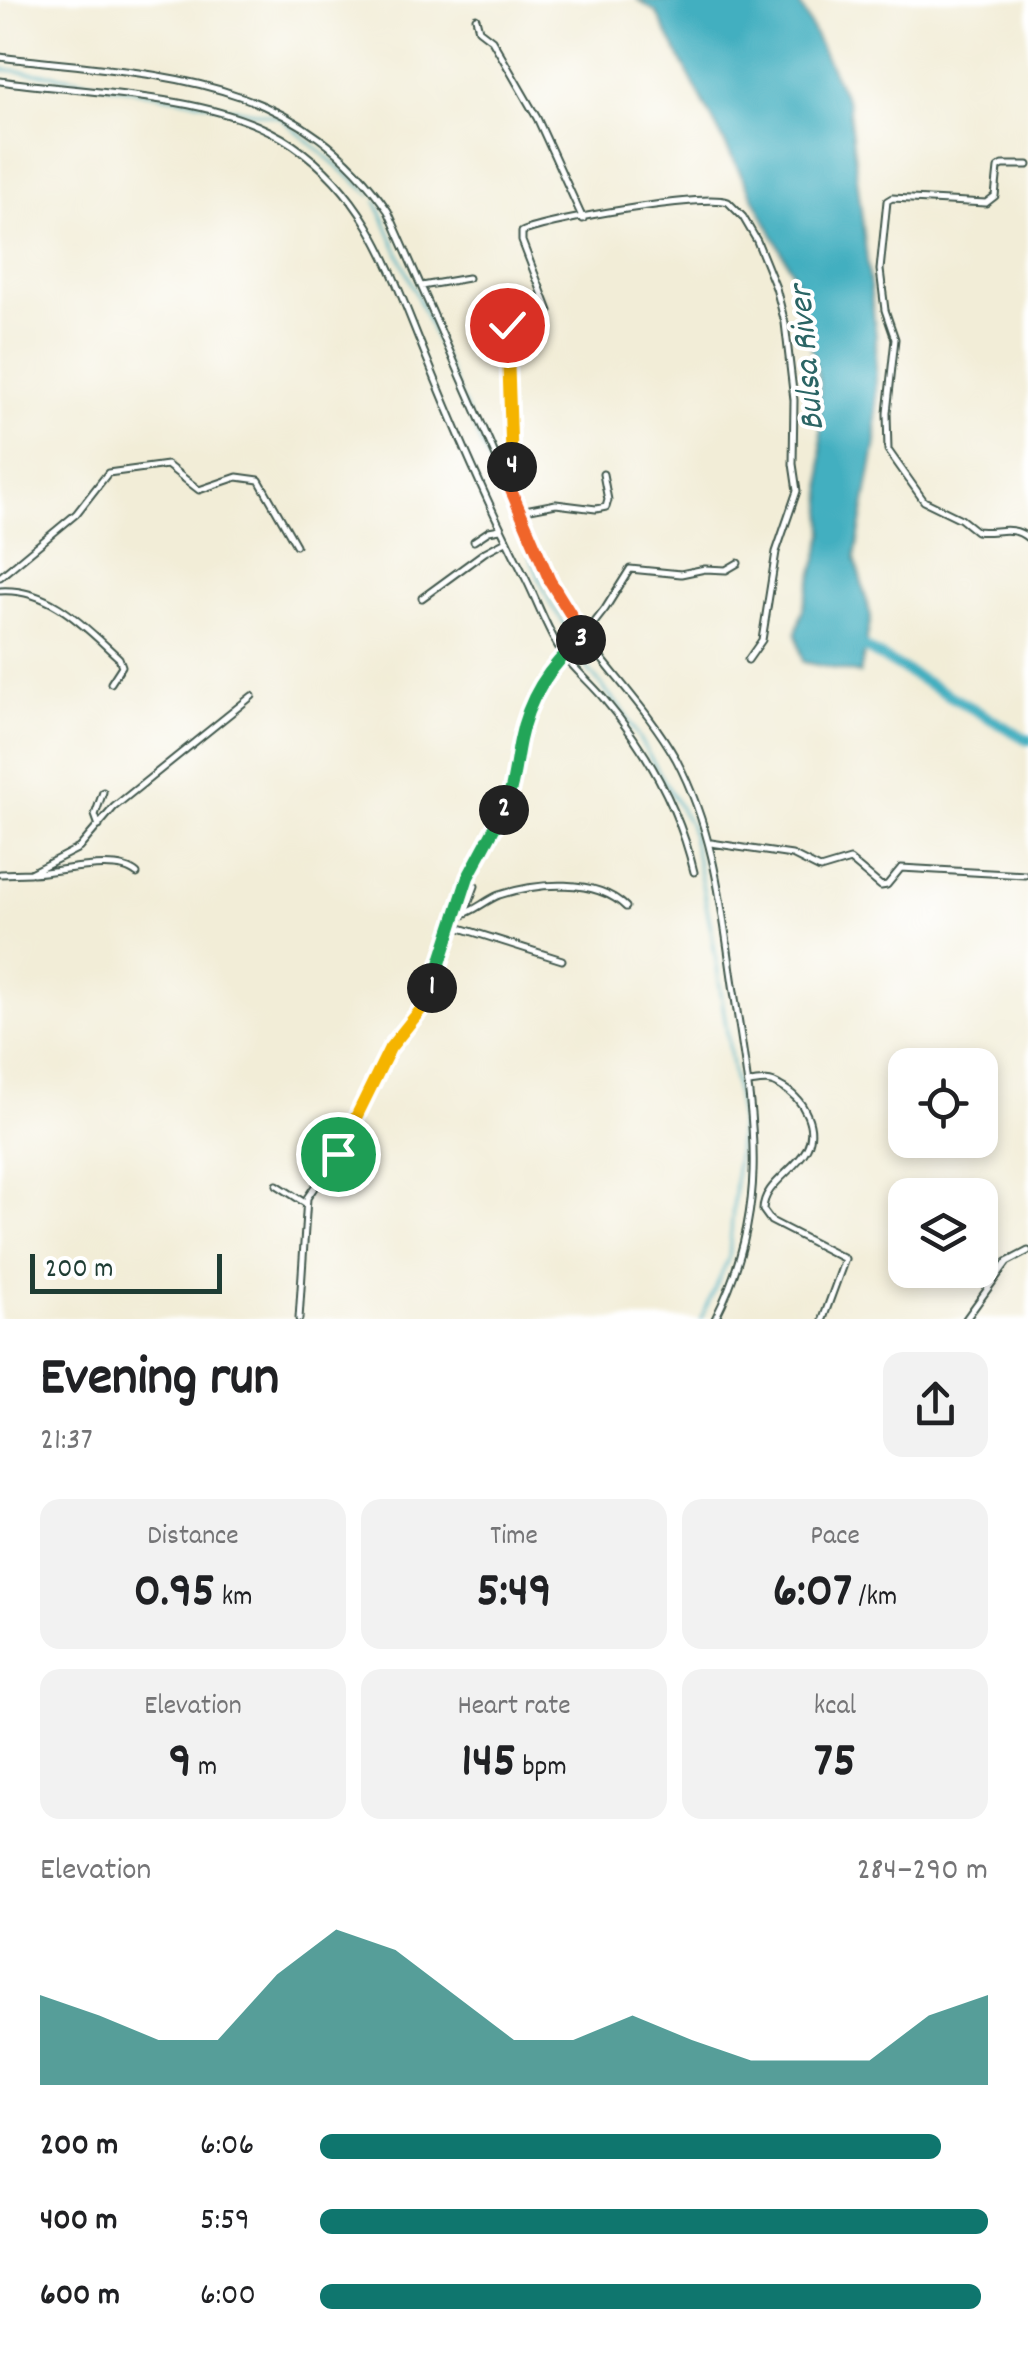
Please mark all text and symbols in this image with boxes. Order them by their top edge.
water label: Bulsa River [777,279,840,433]
pin [465,283,550,368]
icon: check [480,298,535,353]
pin: 4 [487,442,537,492]
text: 4 [506,447,518,487]
pin: 3 [556,615,606,665]
text: 3 [575,620,587,660]
pin: 2 [479,785,529,835]
text: 2 [498,790,510,830]
pin: 1 [407,963,457,1013]
text: 1 [429,968,435,1008]
map controls [888,1048,998,1288]
button: locate [888,1048,998,1158]
pin [296,1112,381,1197]
icon: arrive [311,1127,366,1182]
button: layers [888,1178,998,1288]
scale bar [30,1249,222,1294]
text: 200 m [45,1251,113,1291]
text: Evening run [40,1342,279,1421]
button: share [883,1352,988,1457]
text: 21:37 [40,1419,93,1465]
text: Distance [147,1518,239,1558]
text: Time [490,1518,538,1558]
text: Pace [810,1518,860,1558]
text: 0.95 [134,1558,215,1630]
text: 5:49 [476,1558,552,1630]
text: 6:07 [773,1558,852,1630]
text: km [215,1579,252,1619]
text: /km [852,1579,897,1619]
text: Elevation [144,1688,242,1728]
text: Heart rate [457,1688,571,1728]
text: kcal [814,1688,856,1728]
text: 9 [169,1728,192,1800]
text: 145 [461,1728,516,1800]
text: 75 [814,1728,856,1800]
text: m [192,1749,217,1789]
text: bpm [516,1749,567,1789]
text: Elevation [40,1849,151,1895]
text: 284–290 m [857,1849,988,1895]
text: 200 m [40,2124,118,2170]
text: 6:06 [200,2124,254,2170]
text: 400 m [40,2199,117,2245]
text: 5:59 [200,2199,250,2245]
text: 600 m [40,2274,120,2320]
text: 6:00 [200,2274,256,2320]

